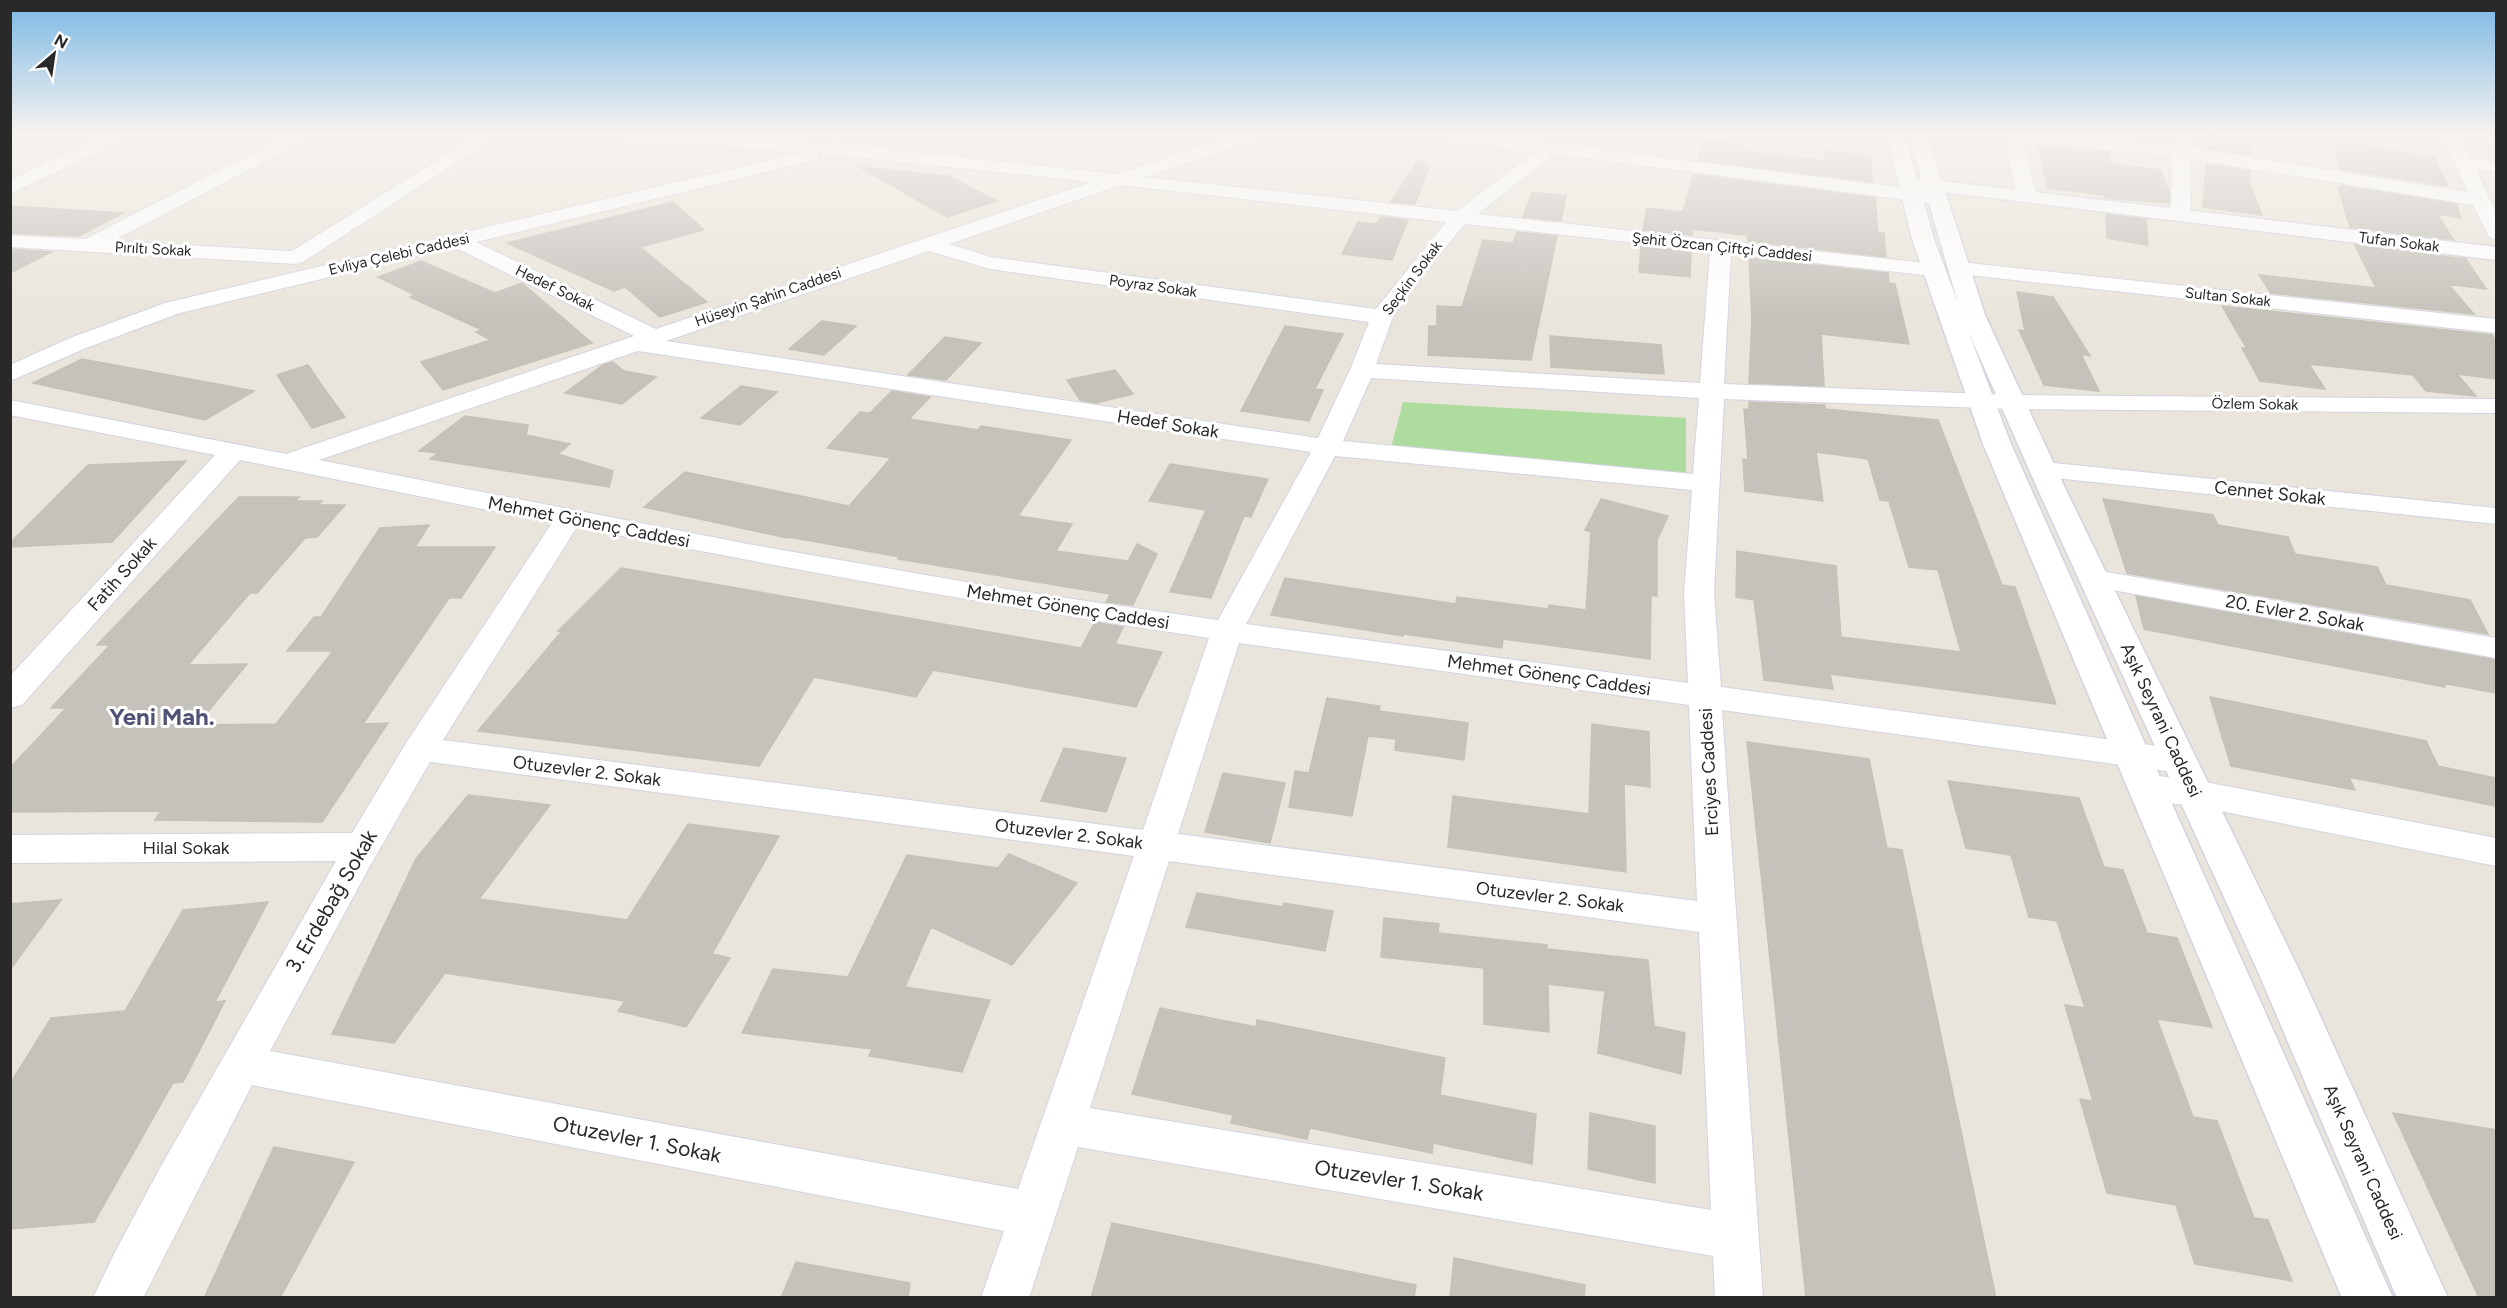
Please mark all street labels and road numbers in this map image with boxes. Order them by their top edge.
street label: Tufan Sokak [2358,228,2441,256]
street label: Evliya Çelebi Caddesi [327,229,471,279]
street label: Şehit Özcan Çiftçi Caddesi [1631,229,1813,265]
street label: Seçkin Sokak [1378,237,1446,319]
street label: Pırıltı Sokak [114,238,193,260]
street label: Hedef Sokak [513,261,598,315]
street label: Hüseyin Şahin Caddesi [692,263,844,331]
street label: Poyraz Sokak [1108,271,1199,301]
street label: Sultan Sokak [2184,284,2273,311]
street label: Özlem Sokak [2211,394,2299,414]
street label: Hedef Sokak [1116,405,1221,443]
street label: Cennet Sokak [2213,476,2327,510]
street label: Mehmet Gönenç Caddesi [486,492,692,552]
street label: Fatih Sokak [83,532,161,616]
street label: Mehmet Gönenç Caddesi [965,580,1171,634]
street label: 20. Evler 2. Sokak [2224,590,2366,636]
street label: Aşık Seyrani Caddesi [2116,639,2206,801]
street label: Mehmet Gönenç Caddesi [1446,650,1652,700]
street label: Erciyes Caddesi [1695,707,1723,837]
street label: Otuzevler 2. Sokak [512,751,663,791]
street label: Otuzevler 2. Sokak [994,814,1145,854]
street label: 3. Erdebağ Sokak [280,824,382,977]
street label: Hilal Sokak [142,837,230,859]
street label: Otuzevler 2. Sokak [1475,877,1626,917]
street label: Aşık Seyrani Caddesi [2319,1081,2407,1243]
street label: Otuzevler 1. Sokak [551,1110,724,1168]
street label: Otuzevler 1. Sokak [1313,1154,1486,1206]

